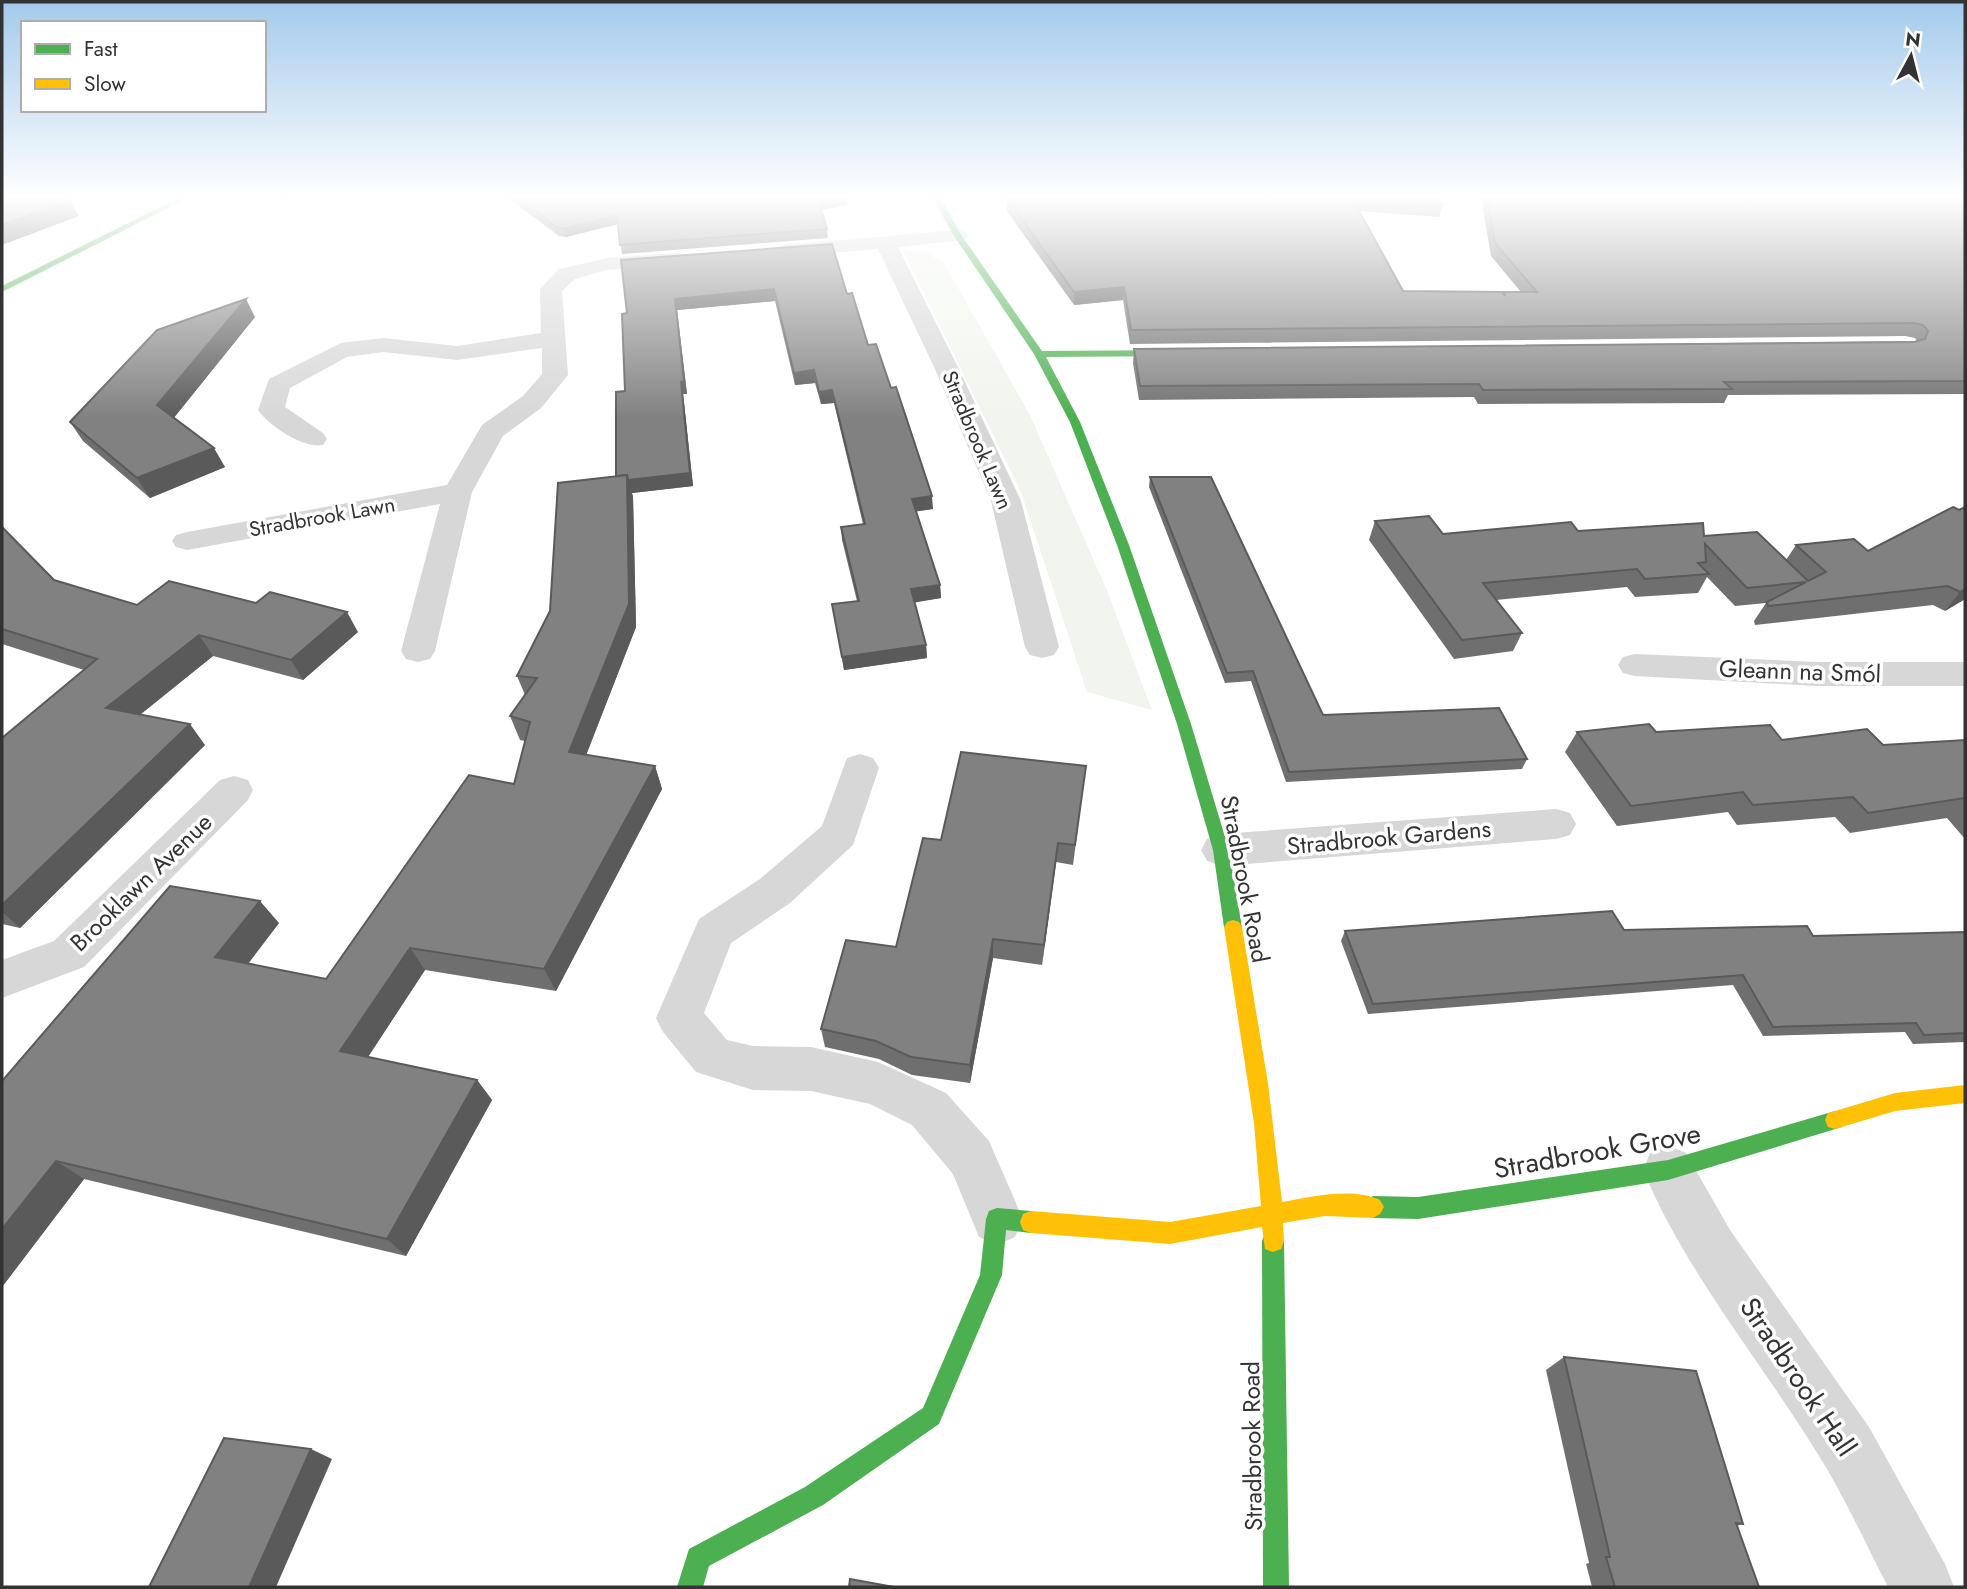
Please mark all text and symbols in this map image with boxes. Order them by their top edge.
legend [21,21,266,112]
north arrow [1876,21,1946,91]
text: N [1904,25,1922,54]
text: Fast [84,34,117,64]
text: Slow [84,69,126,99]
street label: Stradbrook Lawn [934,366,1020,514]
street label: Stradbrook Lawn [247,489,397,545]
street label: Gleann na Smól [1718,651,1882,691]
street label: Stradbrook Road [1212,792,1278,966]
street label: Brooklawn Avenue [62,805,220,959]
street label: Stradbrook Gardens [1286,811,1492,863]
street label: Stradbrook Grove [1490,1113,1704,1189]
street label: Stradbrook Hall [1730,1289,1866,1465]
street label: Stradbrook Road [1233,1361,1271,1531]

